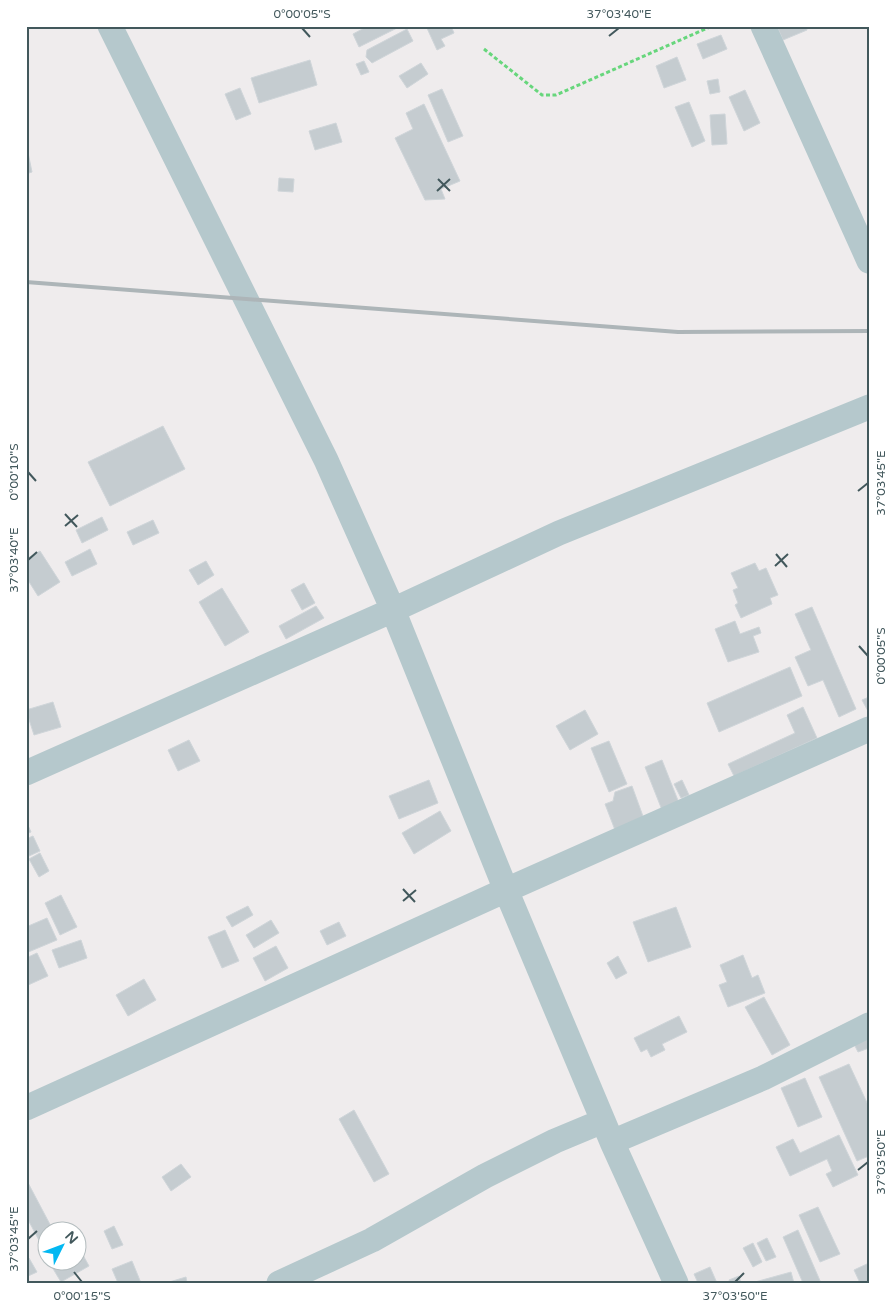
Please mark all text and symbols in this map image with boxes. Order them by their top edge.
text: 0°00'05"S [273,7,331,21]
text: 37°03'40"E [586,7,652,21]
text: 0°00'10"S [7,443,21,501]
text: 37°03'45"E [874,450,888,516]
text: 37°03'40"E [7,527,21,593]
text: 0°00'05"S [874,627,888,685]
text: 37°03'50"E [874,1129,888,1195]
text: 37°03'45"E [7,1206,21,1272]
north arrow [38,1222,88,1272]
text: N [61,1228,81,1248]
text: 0°00'15"S [53,1289,111,1303]
text: 37°03'50"E [702,1289,768,1303]

